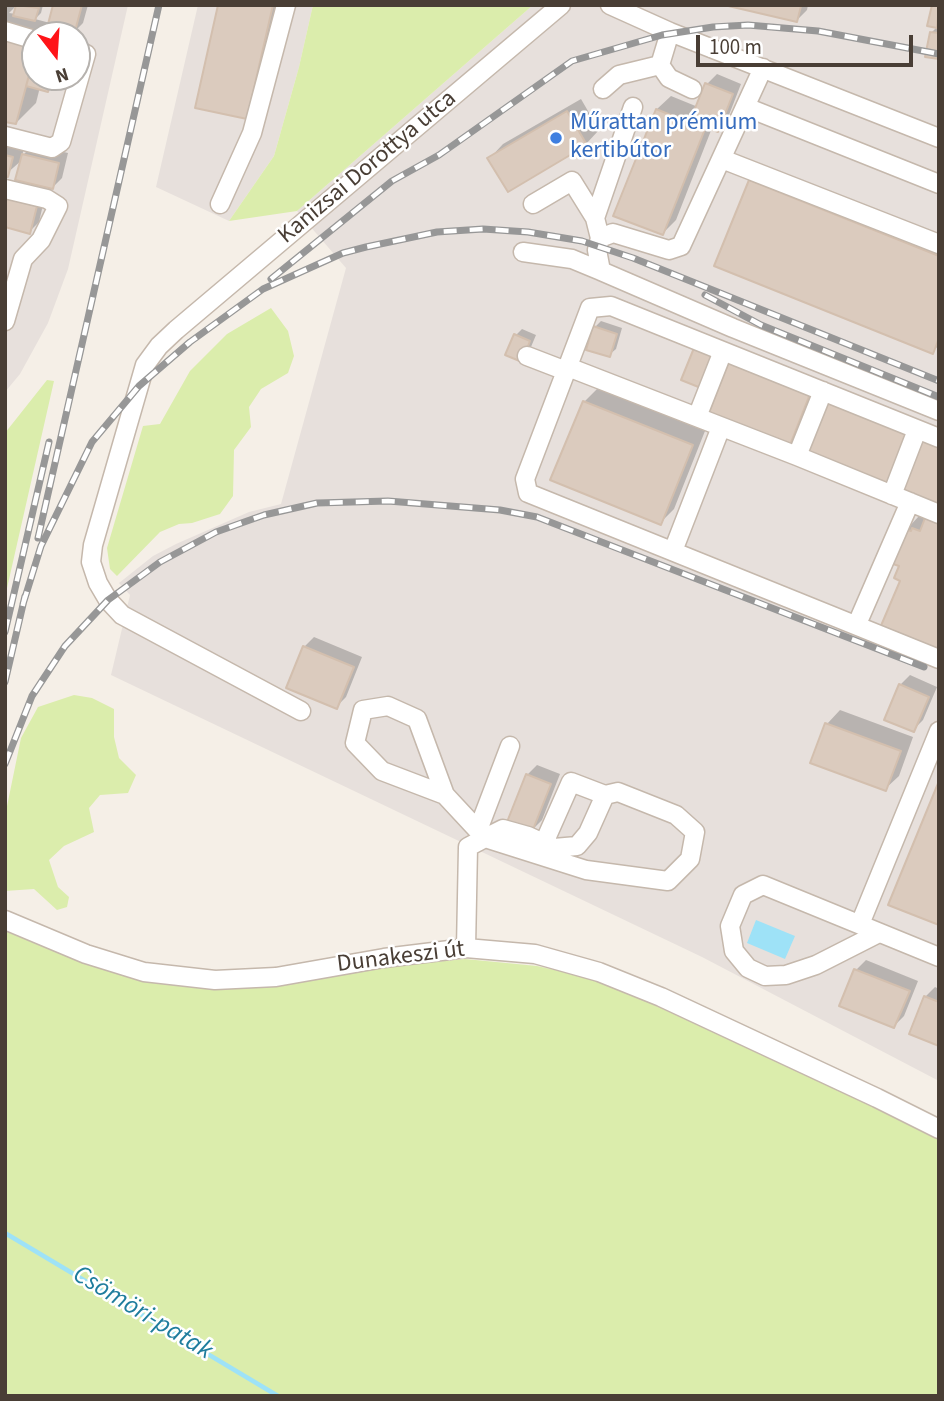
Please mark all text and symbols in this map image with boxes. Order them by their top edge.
north arrow [21,21,91,91]
scale bar [699,21,916,65]
text: 100 m [709,32,762,62]
text: N [52,60,72,89]
street label: Kanizsai Dorottya utca [273,85,463,251]
place label: Műrattan prémium kertibútor [570,110,757,166]
marker: Műrattan prémium kertibútor [548,130,564,146]
street label: Dunakeszi út [335,936,467,980]
water label: Csömöri-patak [67,1260,217,1368]

